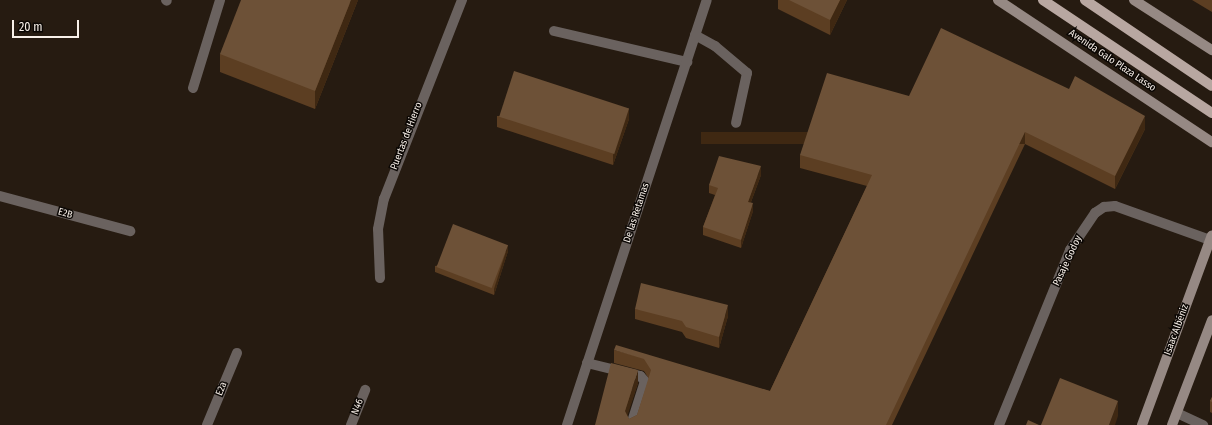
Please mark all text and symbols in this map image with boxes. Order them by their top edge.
scale bar [14,12,81,38]
text: 20 m [19,20,43,34]
street label: Avenida Galo Plaza Lasso [1066,27,1158,95]
street label: Puertas de Hierro [389,101,425,171]
street label: De las Retamas [622,182,652,244]
street label: E2B [56,206,74,222]
street label: Pasaje Godoy [1051,234,1085,288]
street label: Isaac Albéniz [1162,303,1192,357]
street label: E2a [214,380,230,398]
street label: N46 [350,397,366,417]

